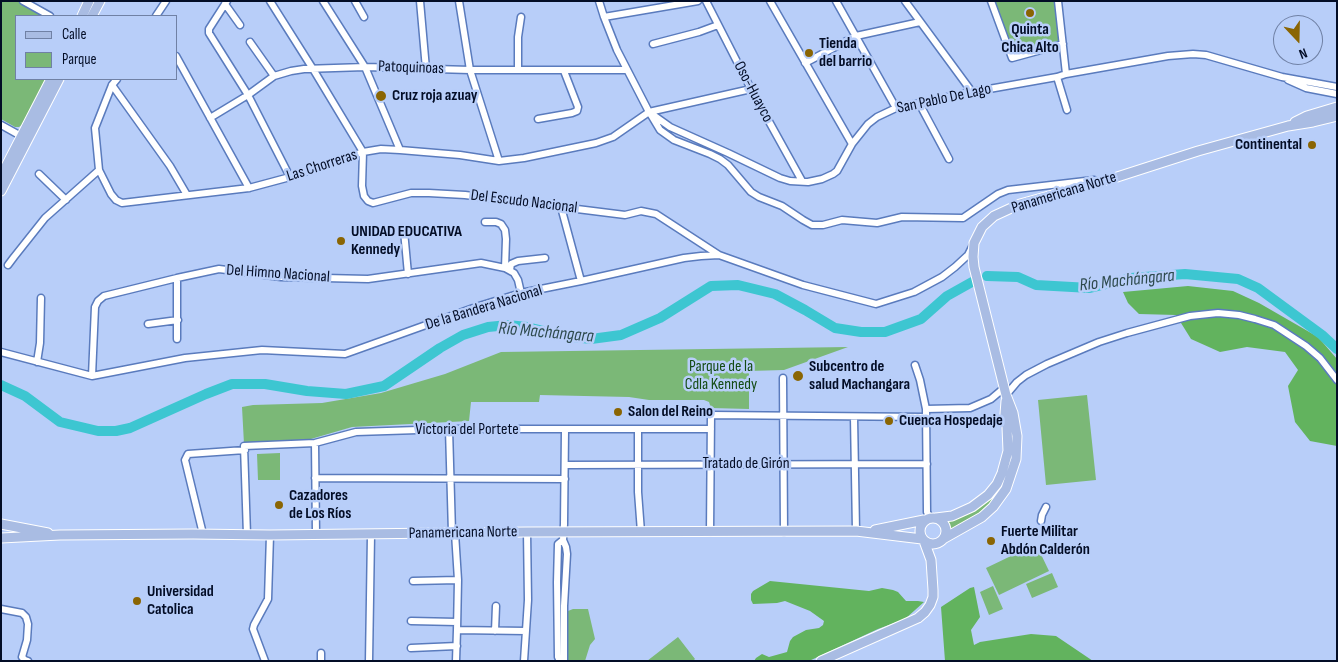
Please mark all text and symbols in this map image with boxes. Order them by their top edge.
marker: Quinta Chica Alto [1024,7,1036,19]
legend [15,15,178,80]
north arrow [1273,15,1323,65]
place label: Quinta Chica Alto [1001,20,1059,58]
text: Calle [62,25,86,44]
place label: Tienda del barrio [819,34,872,72]
text: N [1297,44,1310,63]
marker: Tienda del barrio [803,47,815,59]
text: Parque [62,50,97,69]
street label: Patoquinoas [378,57,444,79]
street label: Oso-Huayco [729,58,777,126]
street label: San Pablo De Lago [895,80,993,118]
place label: Cruz roja azuay [392,86,478,106]
marker: Cruz roja azuay [374,89,388,103]
place label: Continental [1235,135,1302,155]
marker: Continental [1306,139,1318,151]
street label: Las Chorreras [284,146,360,186]
street label: Panamericana Norte [1009,168,1119,218]
street label: Del Escudo Nacional [470,186,578,218]
place label: UNIDAD EDUCATIVA Kennedy [351,222,462,260]
marker: UNIDAD EDUCATIVA Kennedy [335,235,347,247]
street label: Del Himno Nacional [226,261,330,287]
water label: Río Machángara [1078,265,1176,297]
street label: De la Bandera Nacional [423,281,545,335]
water label: Río Machángara [498,318,594,348]
park label: Parque de la Cdla Kennedy [685,357,757,395]
place label: Subcentro de salud Machangara [809,357,910,395]
marker: Subcentro de salud Machangara [791,369,805,383]
place label: Salon del Reino [628,402,713,422]
marker: Salon del Reino [612,406,624,418]
place label: Cuenca Hospedaje [899,411,1003,431]
marker: Cuenca Hospedaje [883,415,895,427]
street label: Victoria del Portete [415,420,519,440]
street label: Tratado de Girón [702,454,790,474]
place label: Cazadores de Los Ríos [289,486,351,524]
marker: Cazadores de Los Ríos [273,499,285,511]
street label: Panamericana Norte [409,522,517,544]
place label: Fuerte Militar Abdón Calderón [1001,522,1090,560]
marker: Fuerte Militar Abdón Calderón [985,535,997,547]
place label: Universidad Catolica [147,582,214,620]
marker: Universidad Catolica [131,595,143,607]

